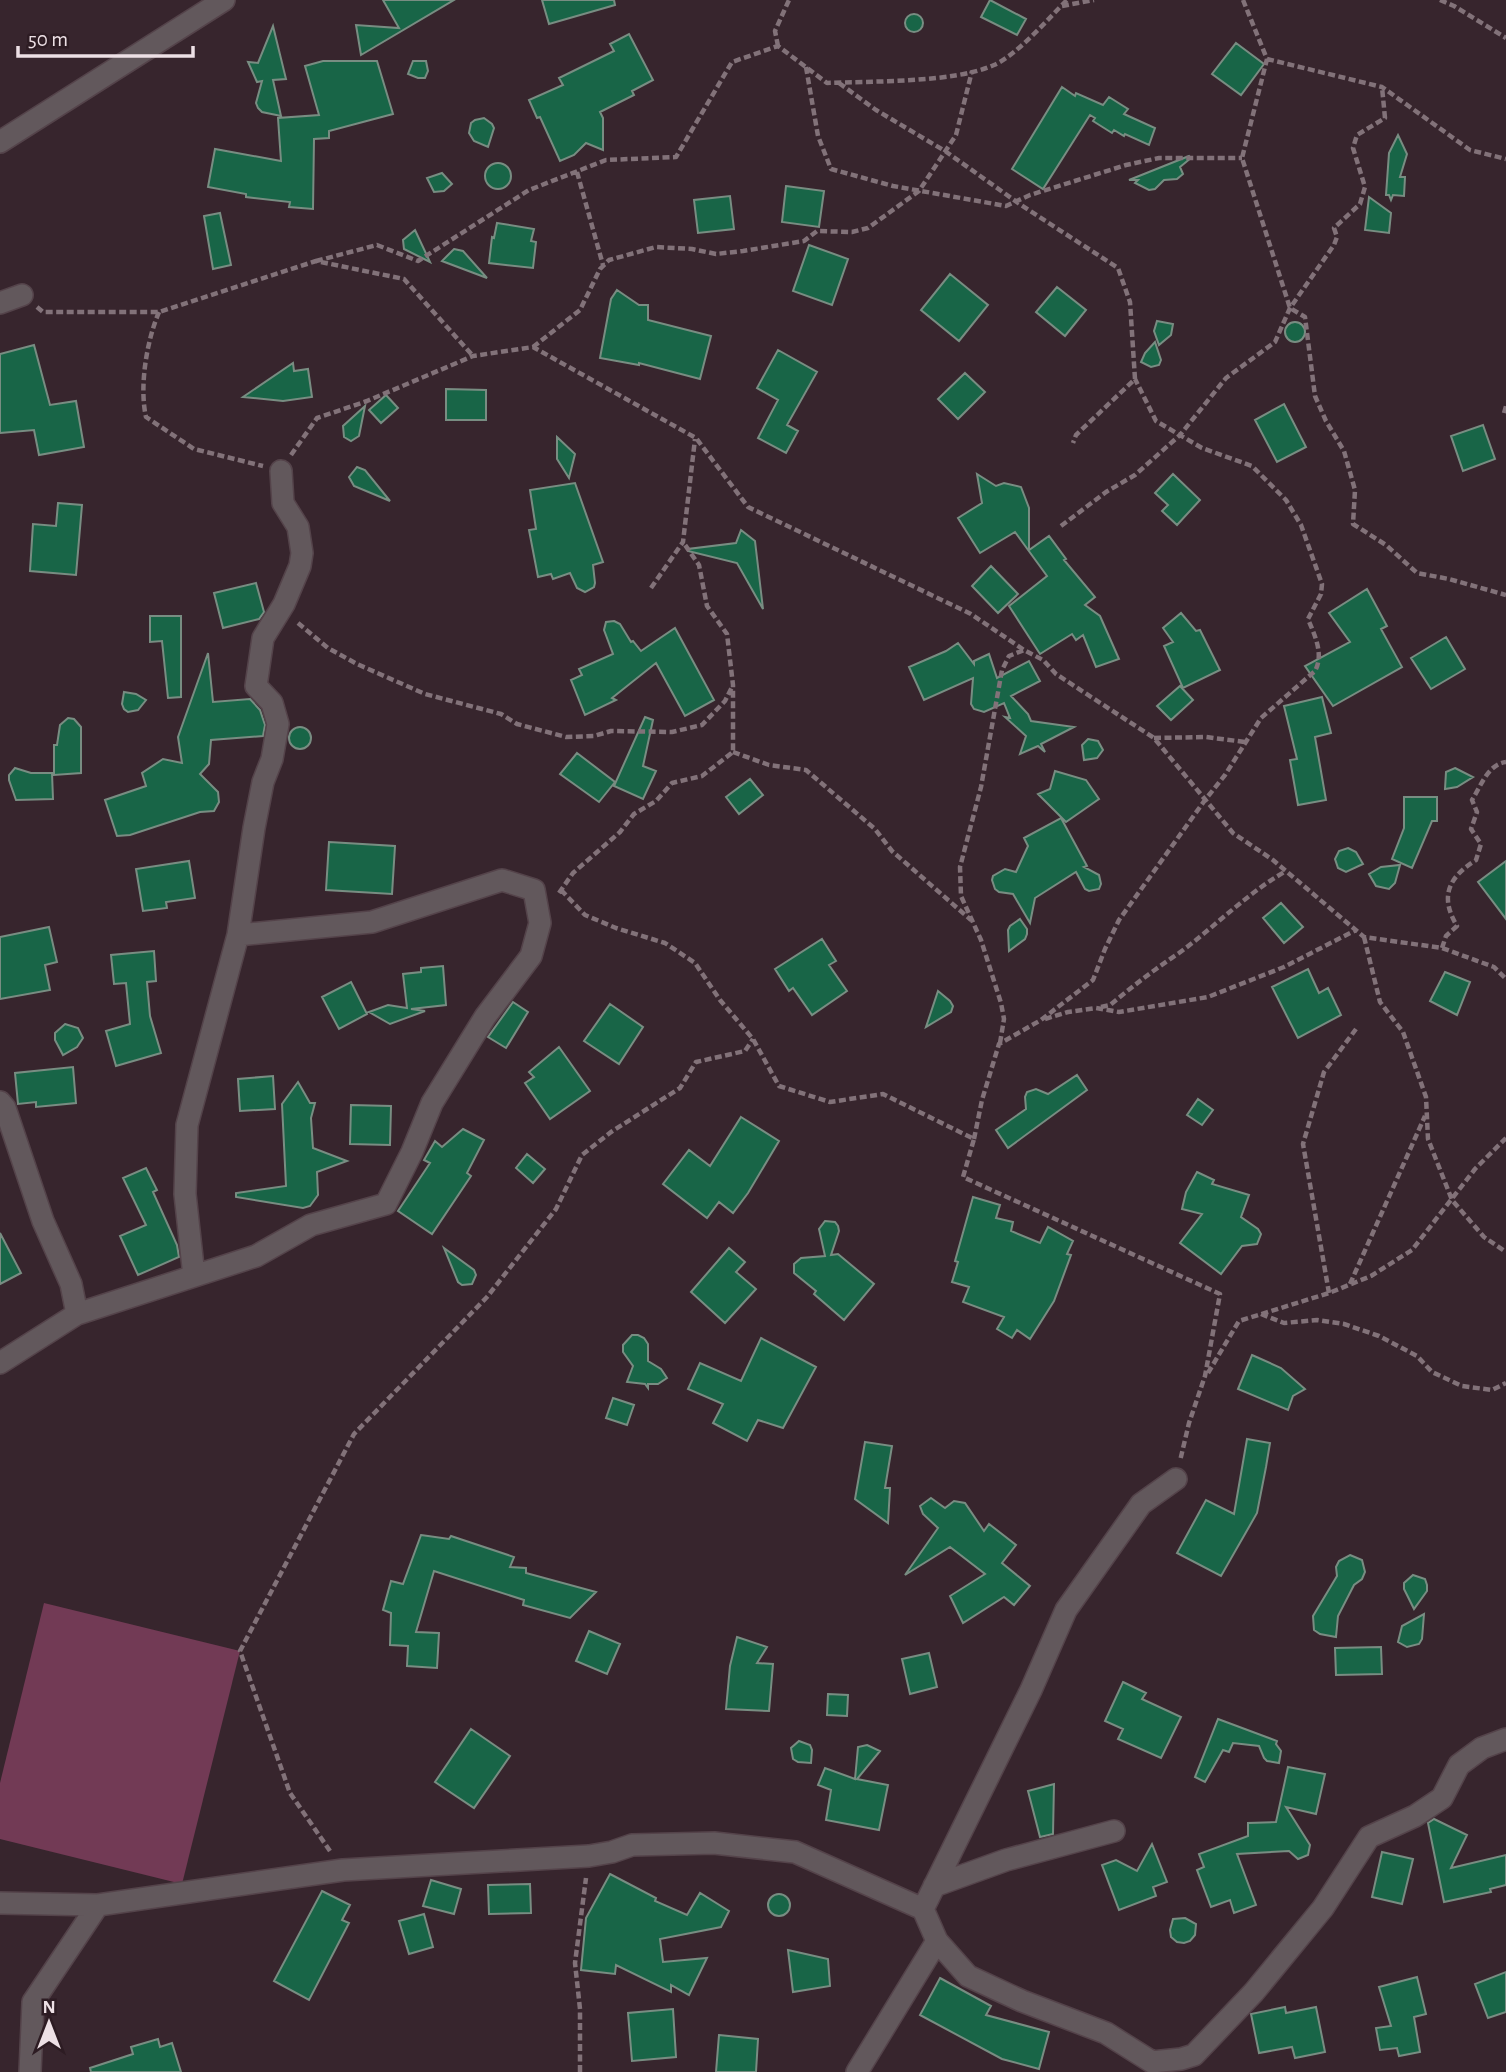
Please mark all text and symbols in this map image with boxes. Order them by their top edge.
scale bar [18,14,192,58]
text: 50 m [28,29,68,50]
north arrow [14,1988,84,2058]
text: N [42,1998,56,2017]

